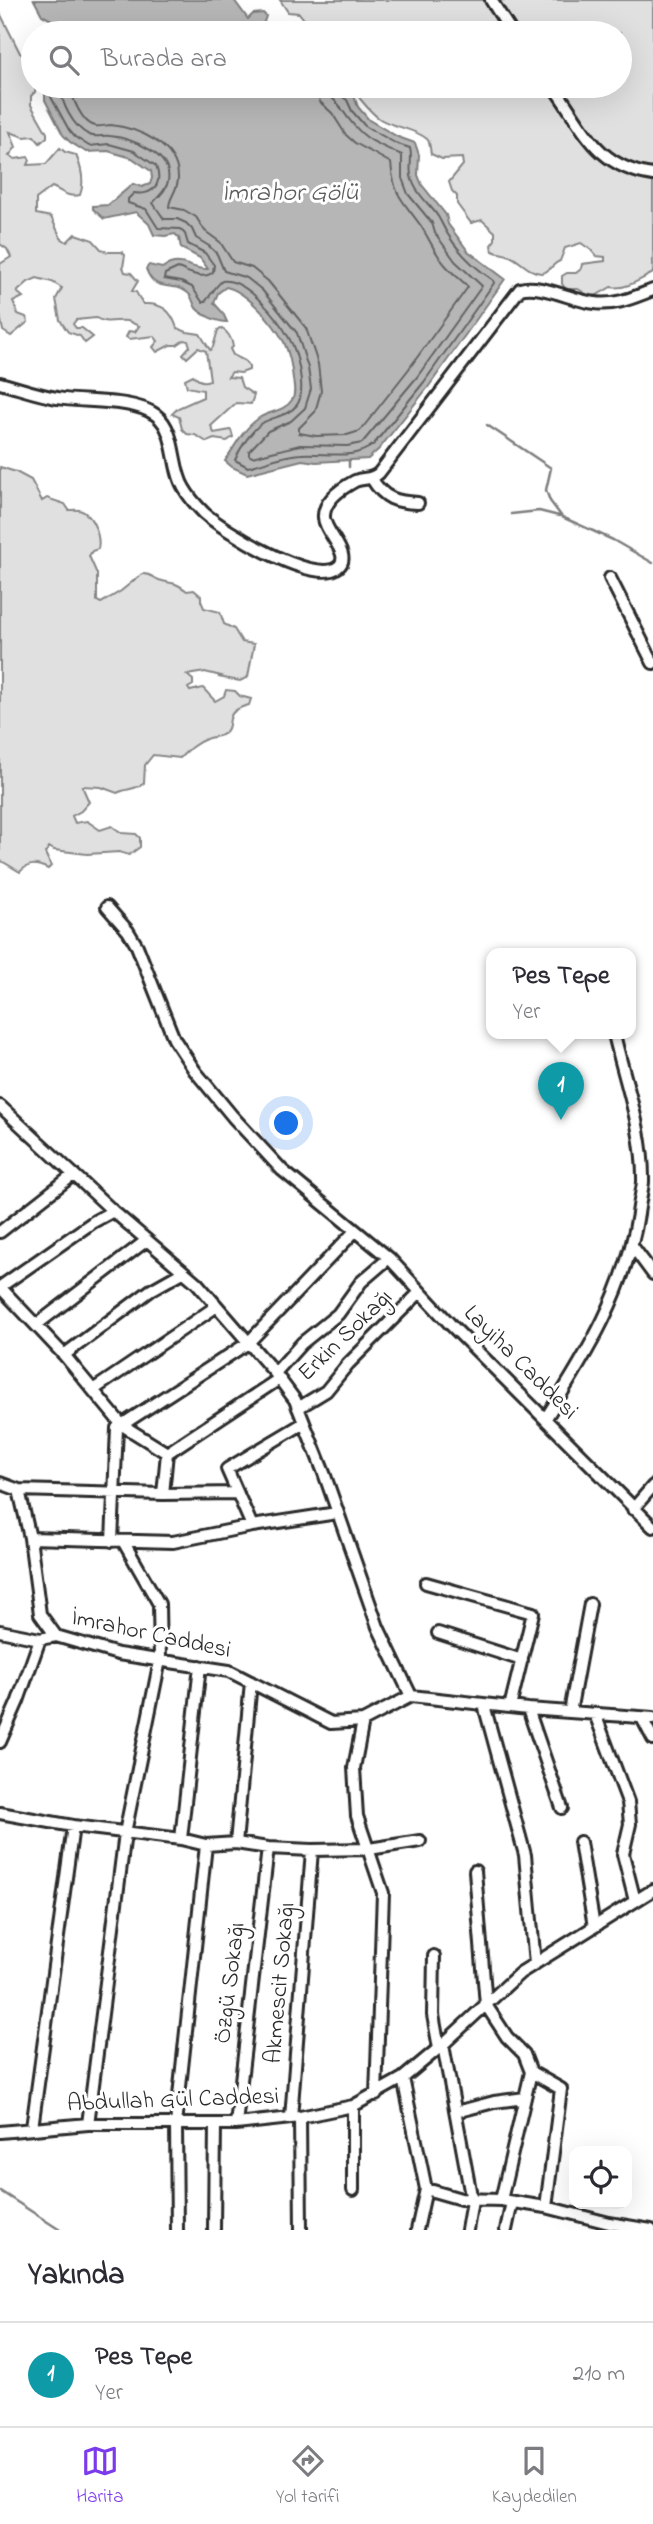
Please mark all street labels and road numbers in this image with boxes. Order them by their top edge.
street label: Erkin Sokağı [291,1282,401,1390]
street label: Layiha Caddesi [454,1297,586,1429]
street label: İmrahor Caddesi [68,1601,234,1669]
street label: Akmescit Sokağı [257,1901,305,2065]
street label: Özgü Sokağı [206,1920,256,2046]
street label: Abdullah Gül Caddesi [66,2080,280,2122]

